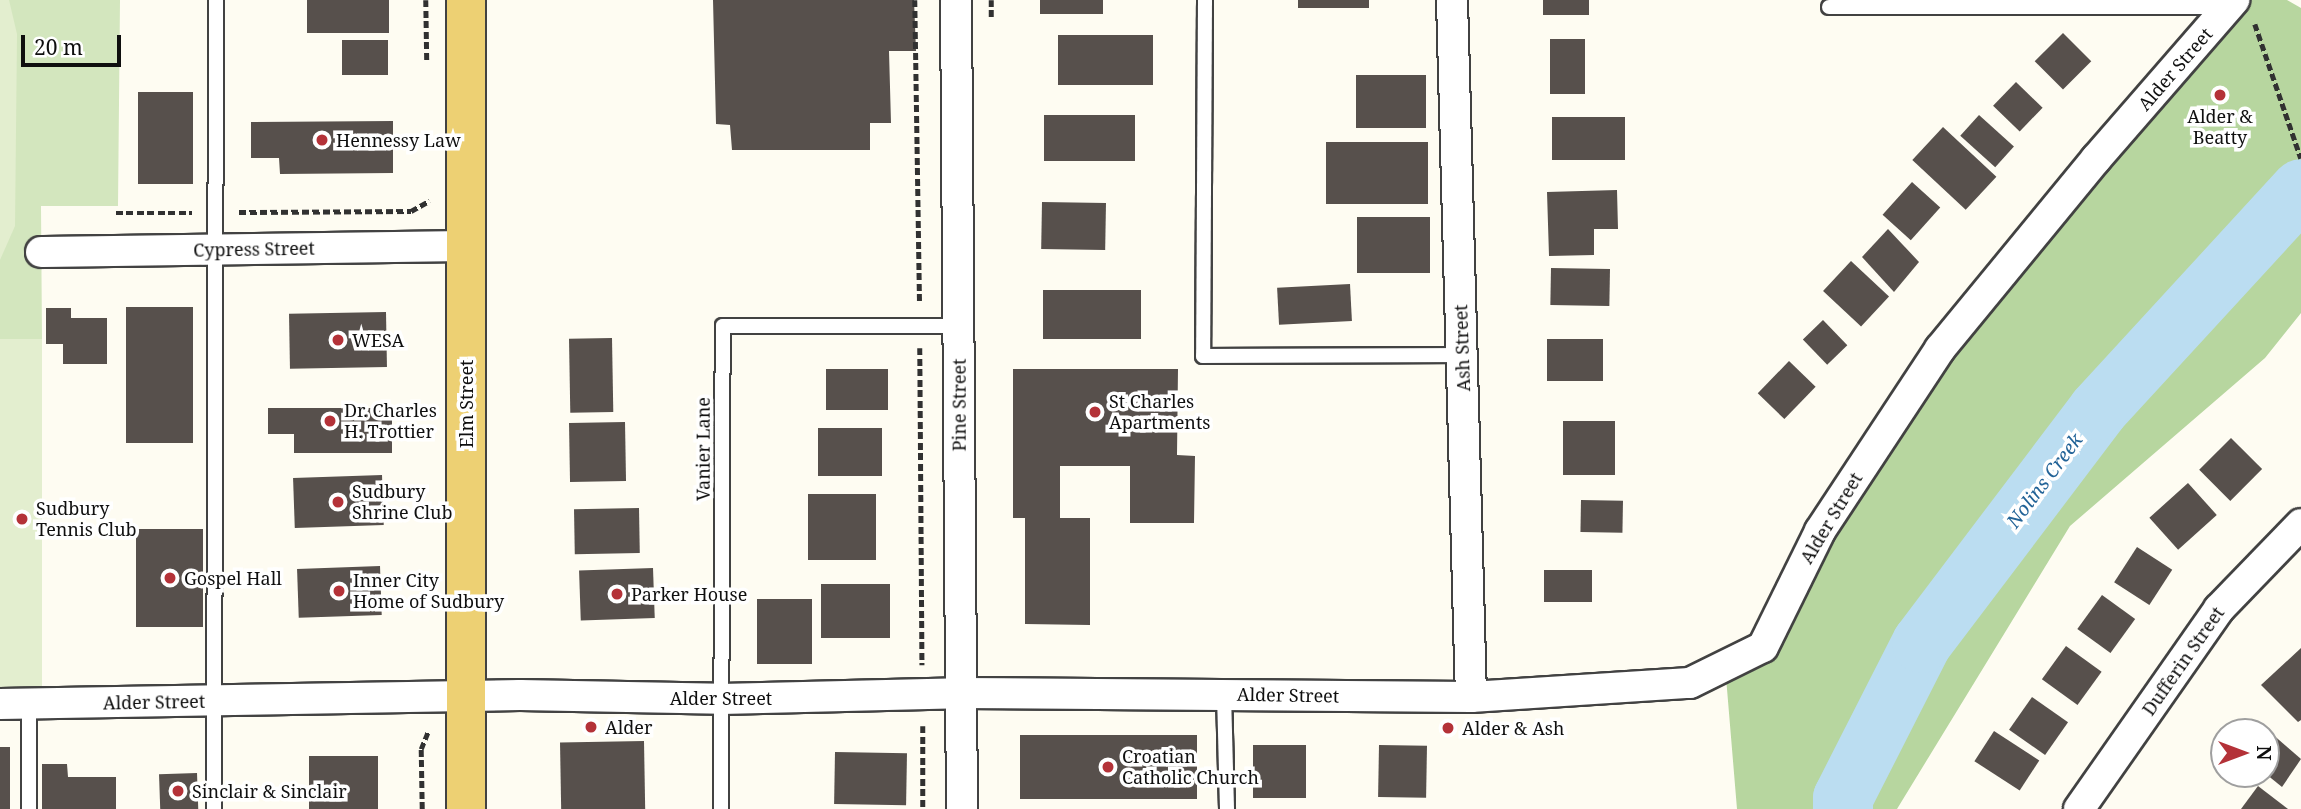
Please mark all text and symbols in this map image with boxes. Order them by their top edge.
scale bar [24,21,124,65]
street label: Alder Street [2133,23,2217,115]
text: 20 m [34,33,83,61]
marker: Alder & Beatty [2212,87,2228,103]
place label: Alder & Beatty [2187,106,2253,148]
place label: Hennessy Law [336,129,461,151]
marker: Hennessy Law [314,132,330,148]
street label: Cypress Street [193,237,315,261]
street label: Ash Street [1450,304,1474,392]
place label: WESA [352,329,404,351]
marker: WESA [330,332,346,348]
street label: Pine Street [948,359,970,451]
street label: Elm Street [455,360,477,448]
place label: St Charles Apartments [1109,391,1210,434]
street label: Vanier Lane [692,397,714,501]
place label: Dr. Charles H. Trottier [344,400,437,442]
marker: St Charles Apartments [1087,404,1103,420]
marker: Dr. Charles H. Trottier [322,413,338,429]
water label: Nolins Creek [2002,429,2088,533]
street label: Alder Street [1795,469,1867,567]
place label: Sudbury Shrine Club [352,481,452,524]
marker: Sudbury Shrine Club [330,494,346,510]
place label: Sudbury Tennis Club [36,498,137,540]
marker: Sudbury Tennis Club [14,511,30,527]
place label: Gospel Hall [184,567,282,589]
marker: Gospel Hall [162,570,178,586]
place label: Inner City Home of Sudbury [353,570,504,612]
marker: Inner City Home of Sudbury [331,583,347,599]
place label: Parker House [631,583,747,605]
marker: Parker House [609,586,625,602]
street label: Dufferin Street [2138,603,2228,719]
street label: Alder Street [1237,683,1339,707]
street label: Alder Street [670,687,772,709]
street label: Alder Street [103,690,205,714]
place label: Alder [605,716,652,738]
place label: Alder & Ash [1462,717,1564,739]
north arrow [2210,718,2280,788]
marker: Alder [583,719,599,735]
marker: Alder & Ash [1440,720,1456,736]
place label: Croatian Catholic Church [1122,746,1259,788]
text: N [2251,746,2277,760]
marker: Croatian Catholic Church [1100,759,1116,775]
place label: Sinclair & Sinclair [192,780,347,802]
marker: Sinclair & Sinclair [170,783,186,799]

